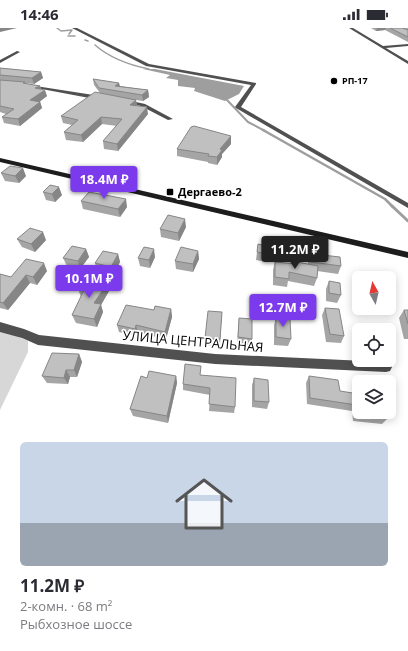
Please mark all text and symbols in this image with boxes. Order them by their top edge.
text: 14:46 [20,4,59,24]
place label: РП-17 [342,74,368,87]
marker: РП-17 [329,76,339,86]
pin: 18.4M ₽ [67,166,141,200]
text: 18.4M ₽ [79,170,129,188]
place label: Дергаево-2 [178,184,242,199]
marker: Дергаево-2 [165,187,175,197]
pin: 11.2M ₽ [258,236,332,270]
text: 11.2M ₽ [270,240,320,258]
pin: 10.1M ₽ [52,265,126,299]
text: 10.1M ₽ [64,269,114,287]
north arrow [352,271,396,315]
map controls [352,271,396,419]
pin: 12.7M ₽ [246,294,320,328]
text: 12.7M ₽ [258,298,308,316]
button: locate [352,323,396,367]
street label: УЛИЦА ЦЕНТРАЛЬНАЯ [122,326,264,356]
button: layers [352,375,396,419]
icon: home [168,468,240,540]
text: 11.2M ₽ [20,574,84,597]
text: 2-комн. · 68 m² [20,597,112,615]
text: Рыбхозное шоссе [20,615,132,633]

